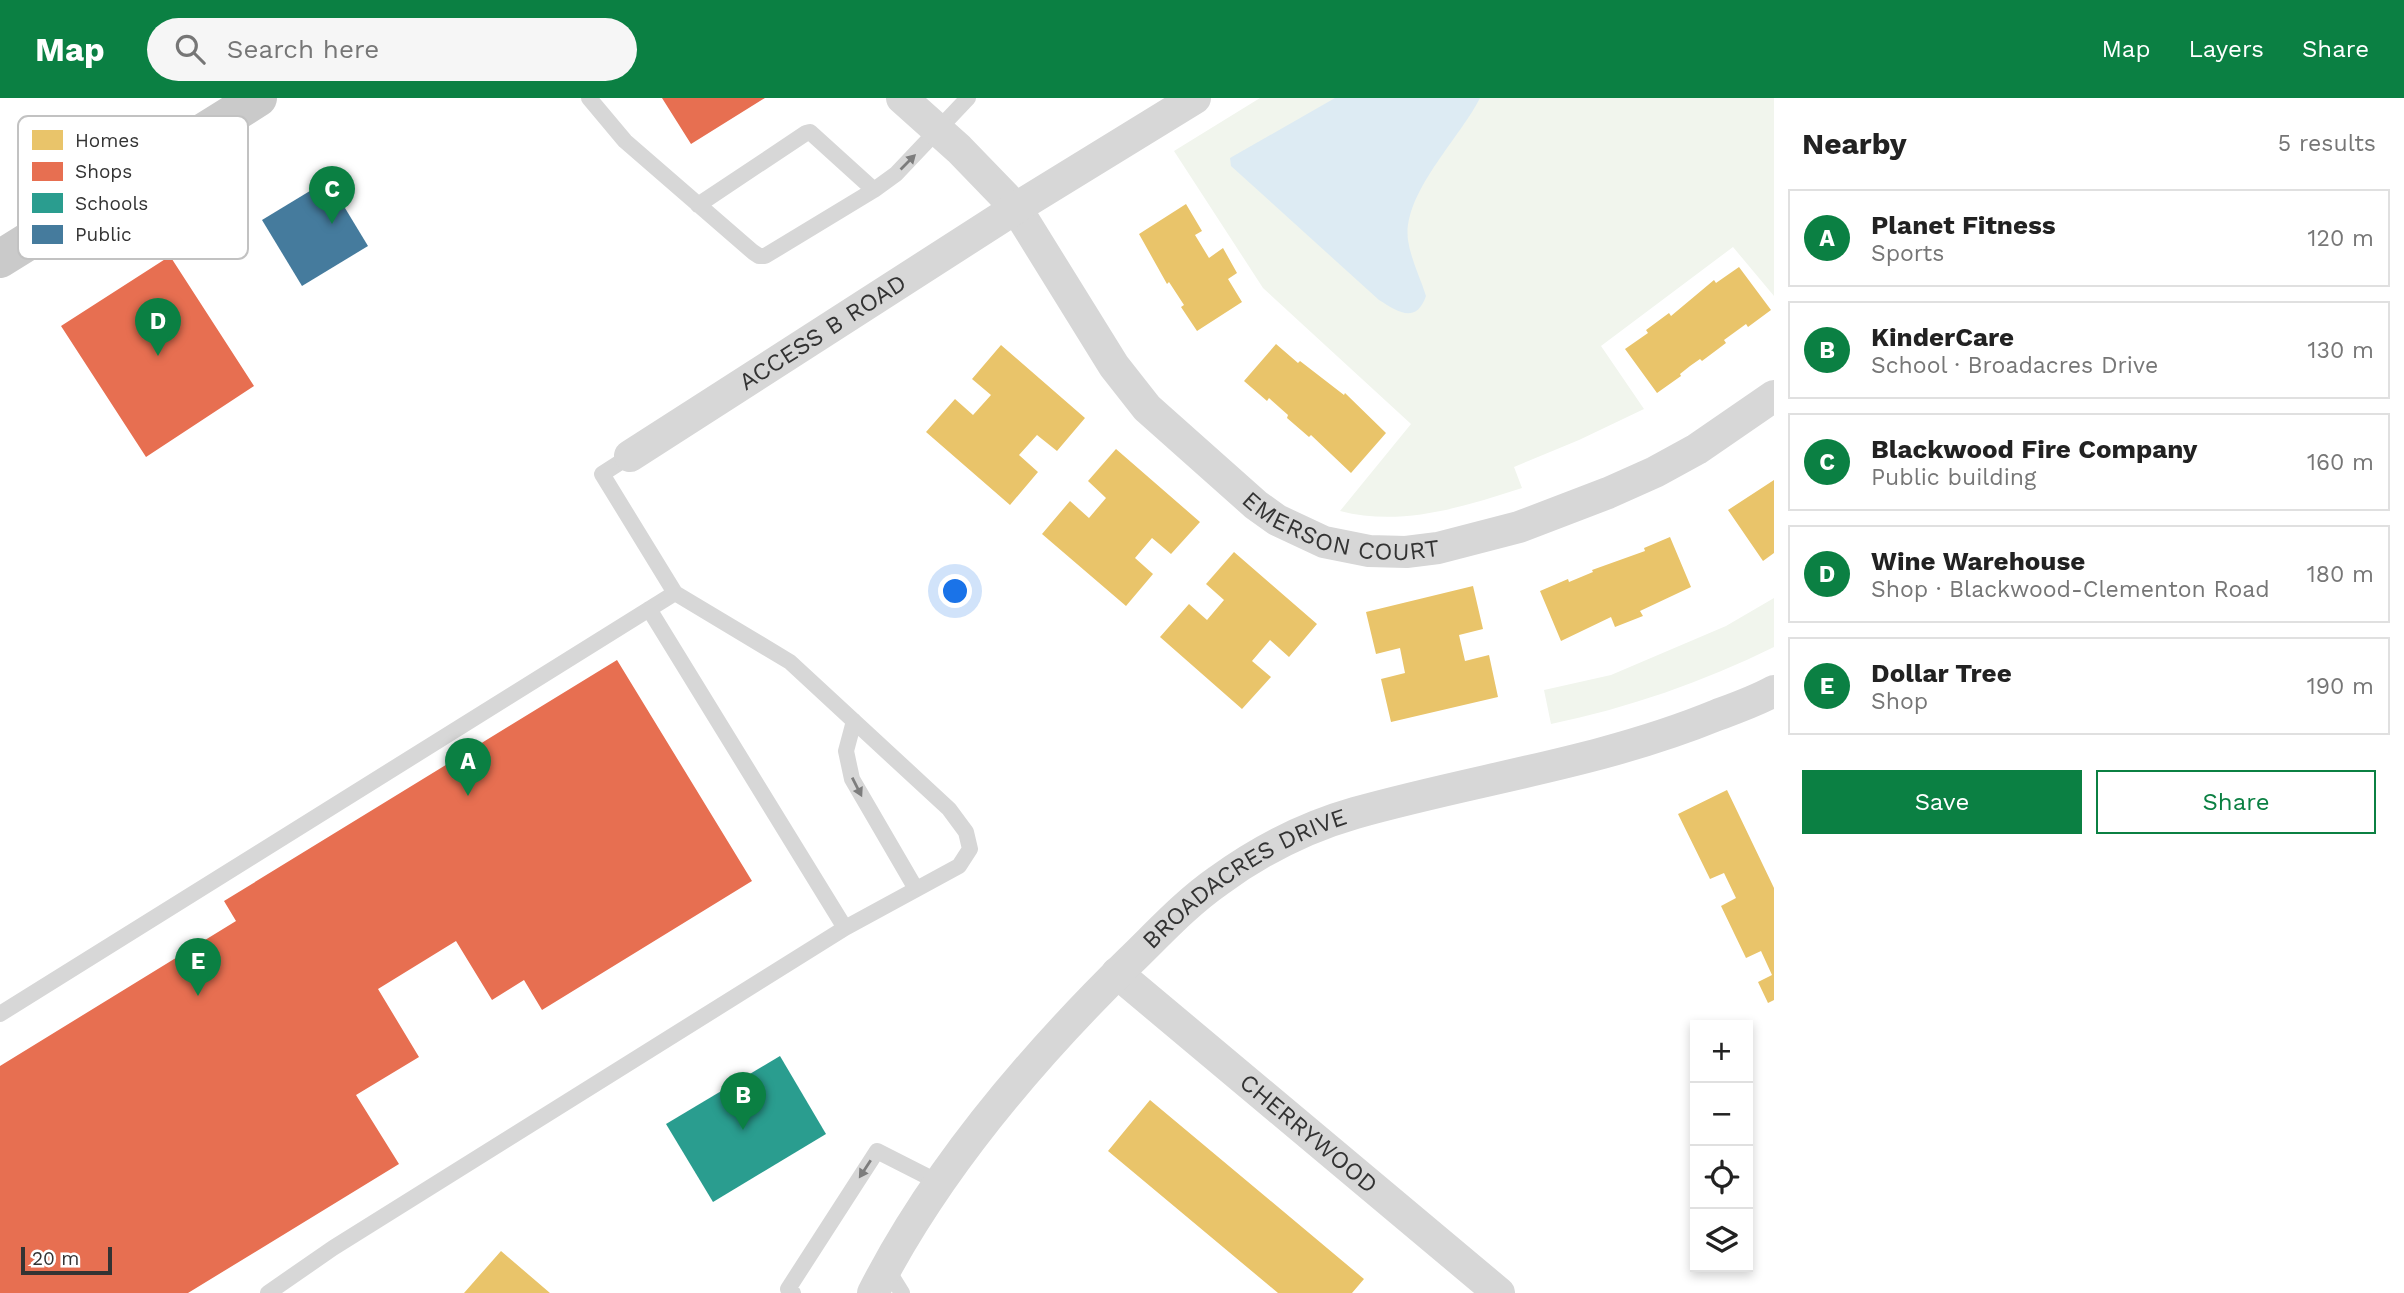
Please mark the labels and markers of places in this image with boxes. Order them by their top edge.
pin: C [309,166,355,224]
pin: D [135,298,181,356]
pin: A [445,738,491,796]
pin: E [175,938,221,996]
pin: B [720,1072,766,1130]

